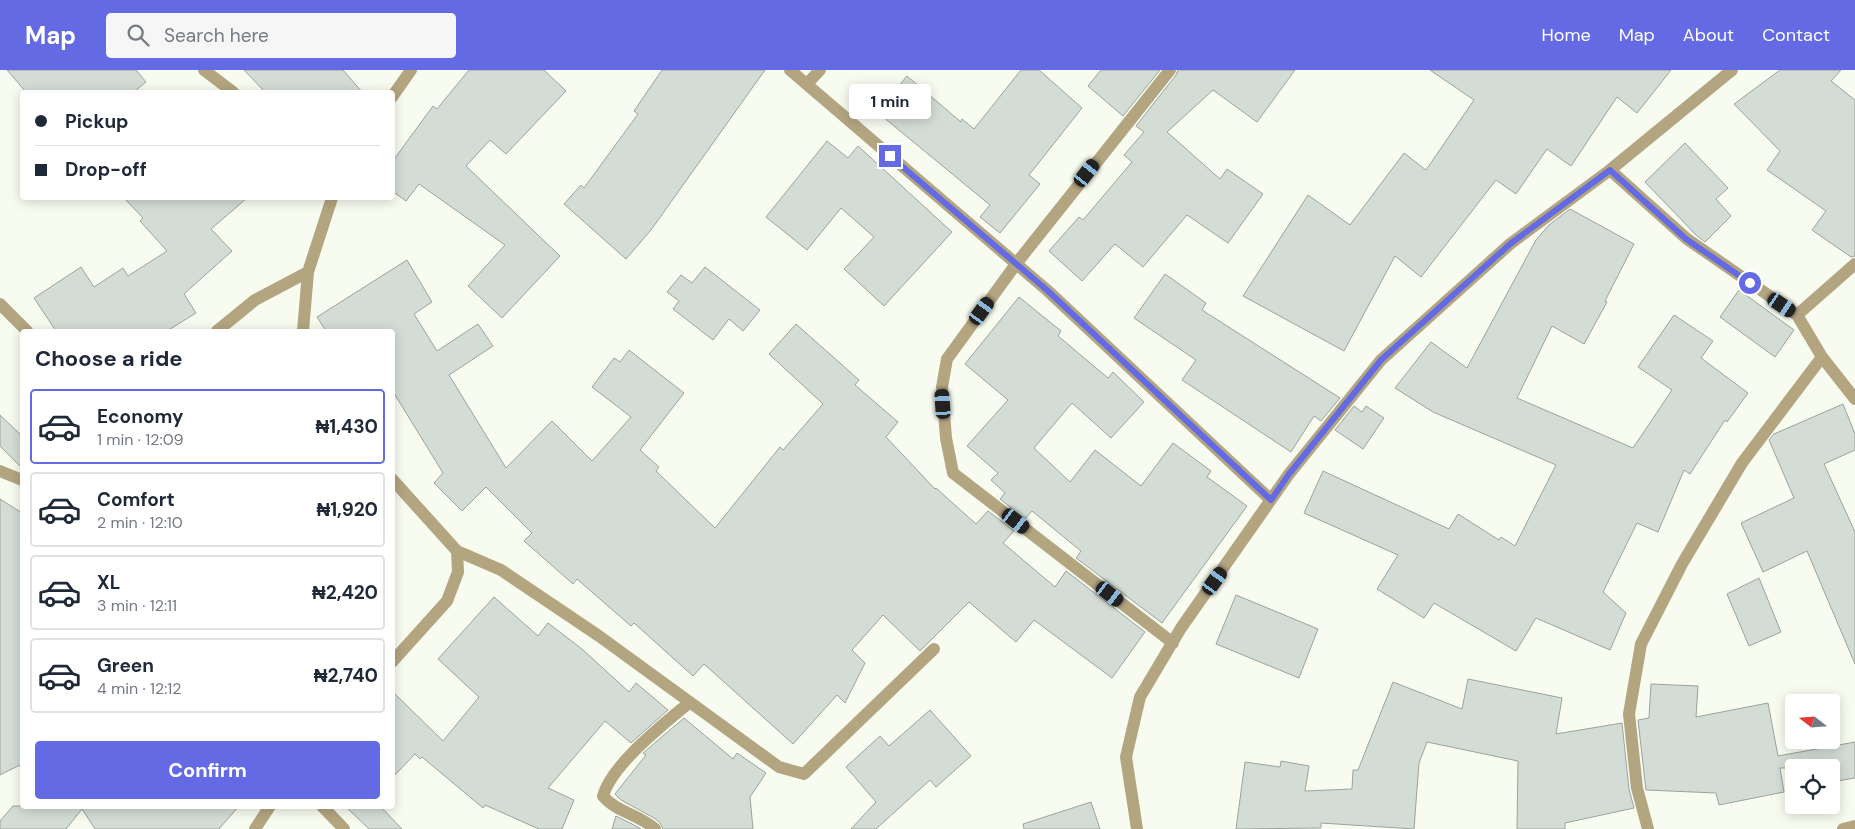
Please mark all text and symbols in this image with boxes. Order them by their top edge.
search box [106,13,456,58]
text: Map [25,20,76,51]
icon: search [124,21,152,49]
text: Search here [164,23,269,48]
text: Home [1541,23,1591,47]
text: Map [1619,23,1655,47]
text: About [1683,23,1734,47]
text: Contact [1762,23,1830,47]
callout: 1 min [849,83,931,118]
text: 1 min [871,91,909,112]
text: Pickup [65,109,129,134]
route end [879,145,901,167]
text: Drop-off [65,157,147,182]
car [1071,157,1102,189]
route start [1739,272,1761,294]
car [1765,290,1798,320]
car [967,294,996,328]
text: Choose a ride [35,344,183,373]
car [934,389,951,419]
icon: car [37,404,82,449]
text: Economy [97,404,184,429]
text: ₦1,430 [316,414,378,439]
text: 1 min · 12:09 [97,429,184,450]
icon: car [37,487,82,532]
text: Comfort [97,487,175,512]
text: ₦1,920 [316,497,378,522]
car [999,506,1032,536]
text: 2 min · 12:10 [97,512,183,533]
car [1200,564,1229,598]
icon: car [37,570,82,615]
text: XL [97,570,120,595]
car [1093,579,1126,609]
text: ₦2,420 [312,580,378,605]
text: 3 min · 12:11 [97,595,177,616]
icon: car [37,653,82,698]
text: Green [97,653,154,678]
text: ₦2,740 [314,663,378,688]
text: 4 min · 12:12 [97,678,182,699]
north arrow [1785,694,1840,749]
map controls [1785,694,1840,814]
button: Confirm [35,741,380,799]
button: locate [1785,759,1840,814]

